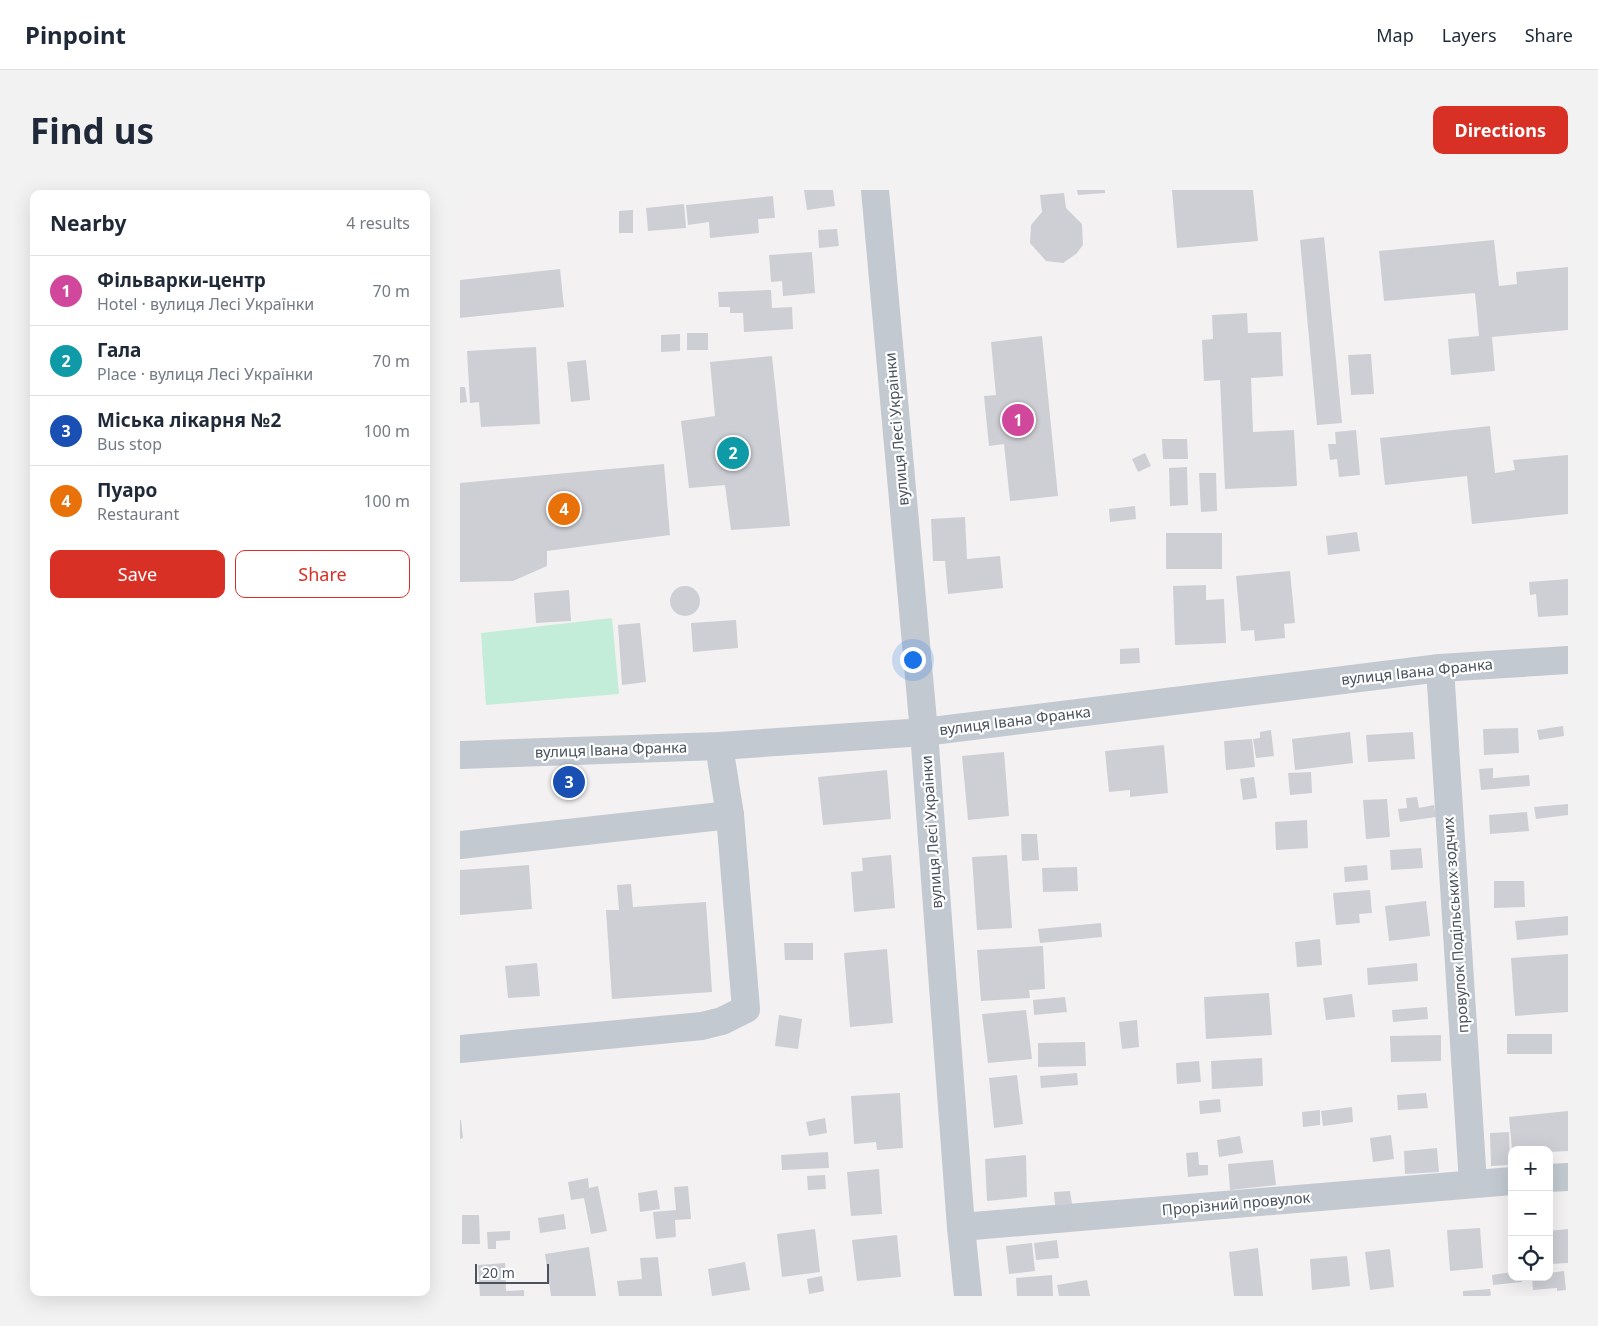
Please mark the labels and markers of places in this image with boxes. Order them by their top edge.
pin: 1 [1002,401,1034,439]
pin: 2 [717,434,749,472]
pin: 4 [548,490,580,528]
pin: 3 [553,763,585,801]

